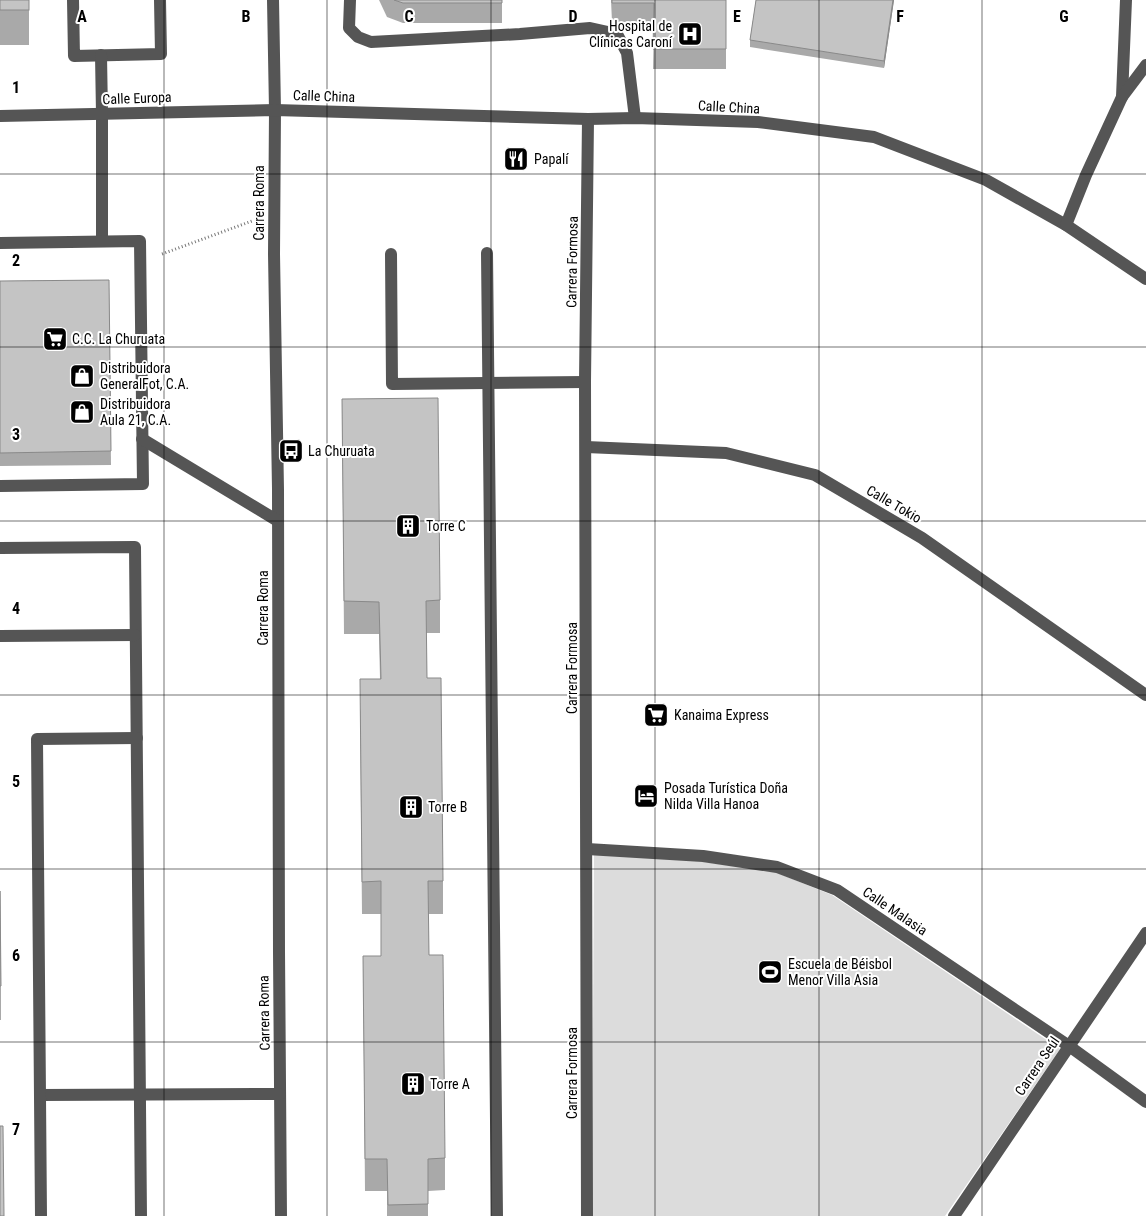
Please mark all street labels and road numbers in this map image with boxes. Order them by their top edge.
street label: Calle China [293,87,355,105]
street label: Calle Europa [102,89,172,107]
street label: Calle China [697,97,761,117]
street label: Carrera Roma [251,165,267,241]
street label: Carrera Formosa [563,216,581,308]
street label: Calle Tokio [864,482,924,526]
street label: Carrera Roma [255,570,271,646]
street label: Carrera Formosa [564,622,580,714]
street label: Calle Malasia [860,884,930,938]
street label: Carrera Roma [255,975,273,1051]
street label: Carrera Formosa [564,1027,580,1119]
street label: Carrera Seúl [1012,1034,1062,1098]

